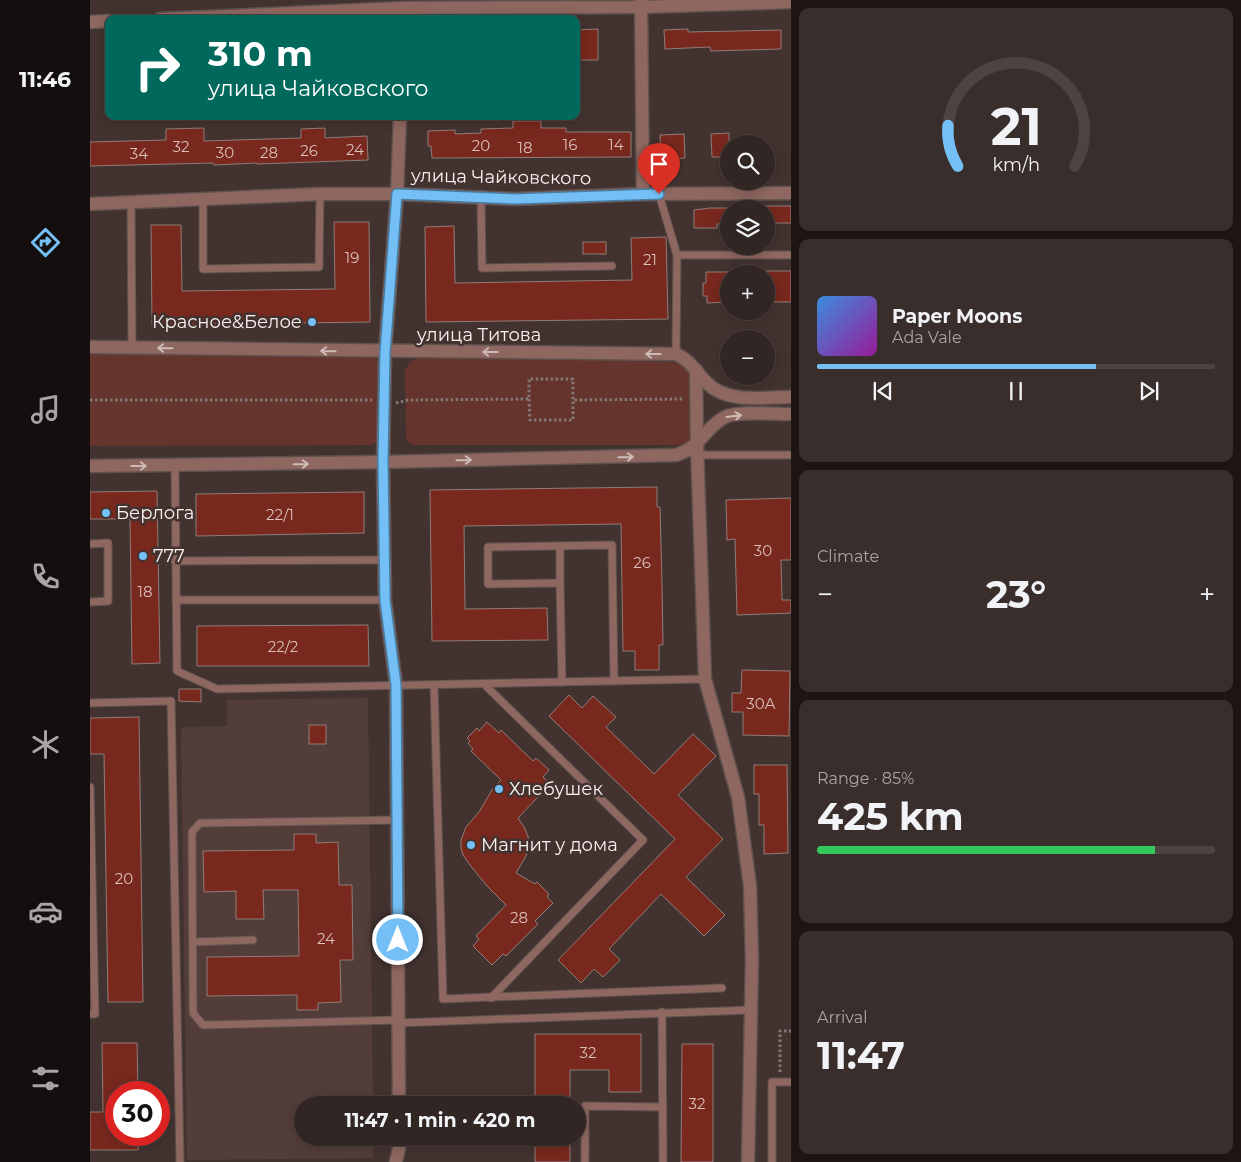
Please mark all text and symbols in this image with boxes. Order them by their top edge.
text: 310 m [208,32,313,75]
icon: right [125,35,190,100]
text: 11:46 [19,66,71,93]
text: улица Чайковского [208,75,429,102]
text: 21 [990,95,1042,158]
house number: 16 [563,135,577,154]
house number: 14 [608,135,624,154]
map controls [720,135,775,385]
button: search [720,135,775,190]
house number: 20 [472,136,490,155]
house number: 32 [173,137,189,156]
house number: 18 [518,138,533,157]
house number: 24 [346,140,364,159]
house number: 26 [300,141,318,160]
house number: 30 [216,143,234,162]
house number: 28 [260,143,278,162]
pin [638,143,680,194]
house number: 34 [130,144,148,163]
icon: arrive [645,150,673,178]
text: km/h [992,154,1040,175]
street label: улица Чайковского [410,164,591,190]
button: layers [720,200,775,255]
icon: directions [28,225,63,260]
house number: 19 [345,248,359,267]
house number: 21 [643,250,657,269]
button: + [720,265,775,320]
text: Paper Moons [892,305,1022,328]
place label: Красное&Белое [152,311,302,333]
marker: Красное&Белое [306,316,318,328]
street label: улица Титова [416,324,541,346]
text: Ada Vale [892,328,962,347]
button: − [720,330,775,385]
one-way arrow [158,343,174,352]
one-way arrow [320,346,336,355]
one-way arrow [483,348,499,357]
one-way arrow [645,349,662,359]
icon: previous [869,377,897,405]
icon: pause [1002,377,1030,405]
icon: next [1135,377,1163,405]
icon: music [28,392,63,427]
one-way arrow [726,410,742,420]
one-way arrow [618,452,634,461]
one-way arrow [455,456,471,465]
one-way arrow [292,459,309,469]
one-way arrow [130,461,146,471]
place label: Берлога [116,502,194,524]
house number: 22/1 [266,505,294,524]
marker: Берлога [100,507,112,519]
house number: 30 [754,541,772,560]
place label: 777 [153,545,185,567]
text: Climate [817,547,879,566]
marker: 777 [137,550,149,562]
house number: 26 [633,553,651,572]
icon: phone [28,559,63,594]
text: 23° [986,571,1046,618]
text: − [817,577,833,611]
text: + [1199,577,1215,611]
house number: 18 [138,582,153,601]
house number: 22/2 [268,637,298,656]
house number: 30А [746,694,776,713]
icon: climate [28,727,63,762]
text: Range · 85% [817,769,914,788]
place label: Хлебушек [509,778,603,800]
marker: Хлебушек [493,783,505,795]
text: 425 km [817,793,964,840]
place label: Магнит у дома [481,834,618,856]
marker: Магнит у дома [465,839,477,851]
house number: 20 [115,869,133,888]
icon: car [28,894,63,929]
house number: 28 [510,908,528,927]
position arrow [371,913,423,965]
house number: 24 [317,929,335,948]
text: Arrival [817,1008,867,1027]
text: 11:47 [817,1032,905,1079]
house number: 32 [580,1043,596,1062]
icon: filters [28,1061,63,1096]
speed limit sign: 30 [105,1081,170,1146]
house number: 32 [689,1094,705,1113]
text: 11:47 · 1 min · 420 m [344,1109,536,1132]

